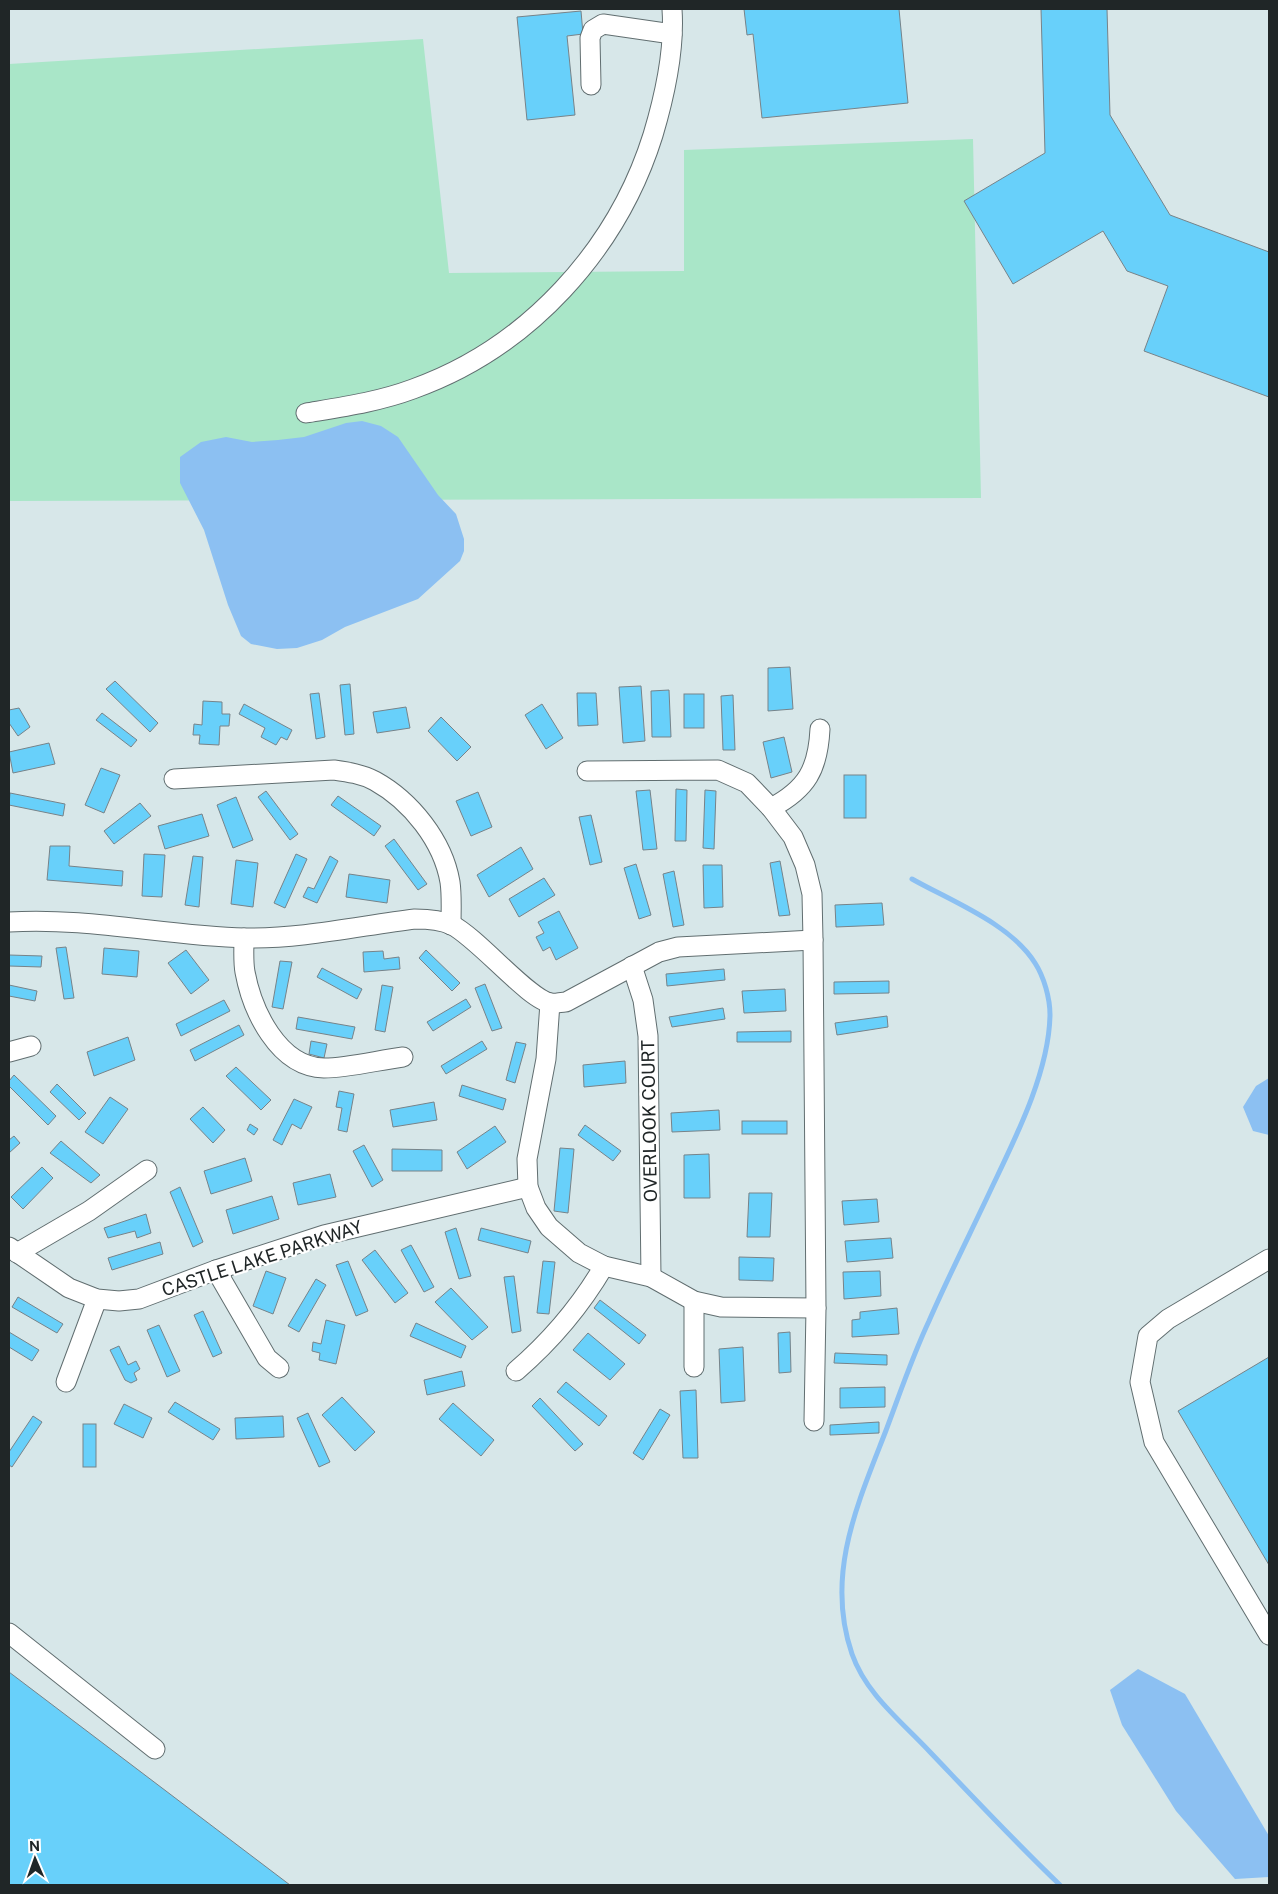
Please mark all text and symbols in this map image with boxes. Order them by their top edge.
street label: OVERLOOK COURT [637,1039,661,1202]
street label: CASTLE LAKE PARKWAY [159,1216,365,1300]
north arrow [10,1834,60,1884]
text: N [29,1838,40,1854]

